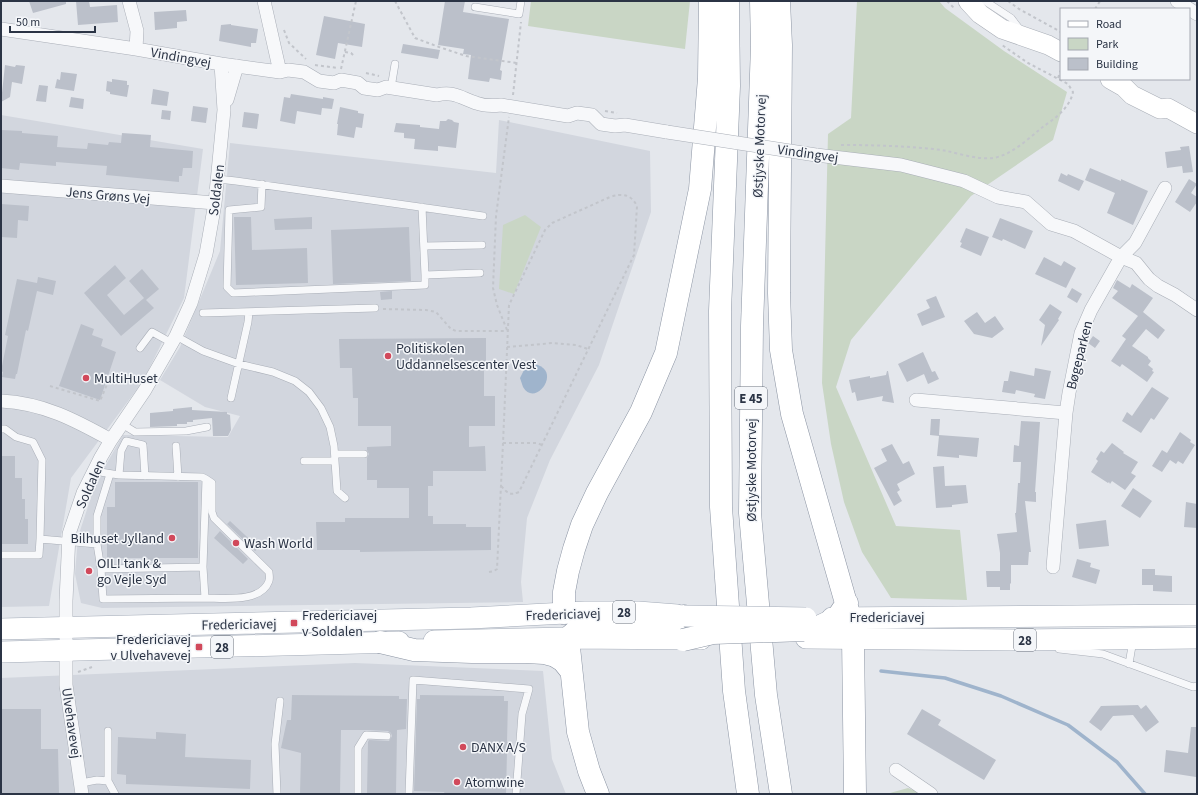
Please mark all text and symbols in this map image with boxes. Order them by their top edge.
scale bar [10,8,95,34]
legend [1060,8,1190,80]
text: 50 m [16,14,40,31]
text: Road [1096,16,1122,33]
text: Park [1096,36,1118,53]
street label: Vindingvej [149,43,213,73]
text: Building [1096,56,1138,73]
street label: Østjyske Motorvej [748,94,772,198]
street label: Vindingvej [776,140,839,168]
street label: Soldalen [204,163,230,217]
street label: Jens Grøns Vej [65,182,151,210]
street label: Bøgeparken [1062,319,1098,392]
place label: Politiskolen Uddannelsescenter Vest [396,339,536,375]
marker: Politiskolen Uddannelsescenter Vest [383,351,393,361]
place label: MultiHuset [94,369,158,389]
marker: MultiHuset [81,373,91,383]
road number: E 45 [735,387,767,409]
street label: Østjyske Motorvej [742,418,762,522]
street label: Soldalen [71,457,111,512]
place label: Bilhuset Jylland [70,529,164,549]
marker: Bilhuset Jylland [167,533,177,543]
place label: Wash World [244,534,313,554]
marker: Wash World [231,538,241,548]
place label: OIL! tank & go Vejle Syd [97,554,167,590]
marker: OIL! tank & go Vejle Syd [84,566,94,576]
road number: 28 [613,601,635,623]
street label: Fredericiavej [525,604,601,626]
place label: Fredericiavej v Soldalen [302,606,377,642]
street label: Fredericiavej [849,608,925,628]
street label: Fredericiavej [201,614,277,636]
marker: Fredericiavej v Soldalen [289,618,299,628]
road number: 28 [1014,629,1036,651]
place label: Fredericiavej v Ulvehavevej [111,630,191,666]
road number: 28 [211,636,233,658]
marker: Fredericiavej v Ulvehavevej [194,642,204,652]
street label: Ulvehavevej [56,687,86,760]
place label: DANX A/S [471,738,526,758]
marker: DANX A/S [458,742,468,752]
place label: Atomwine [465,773,524,793]
marker: Atomwine [452,777,462,787]

